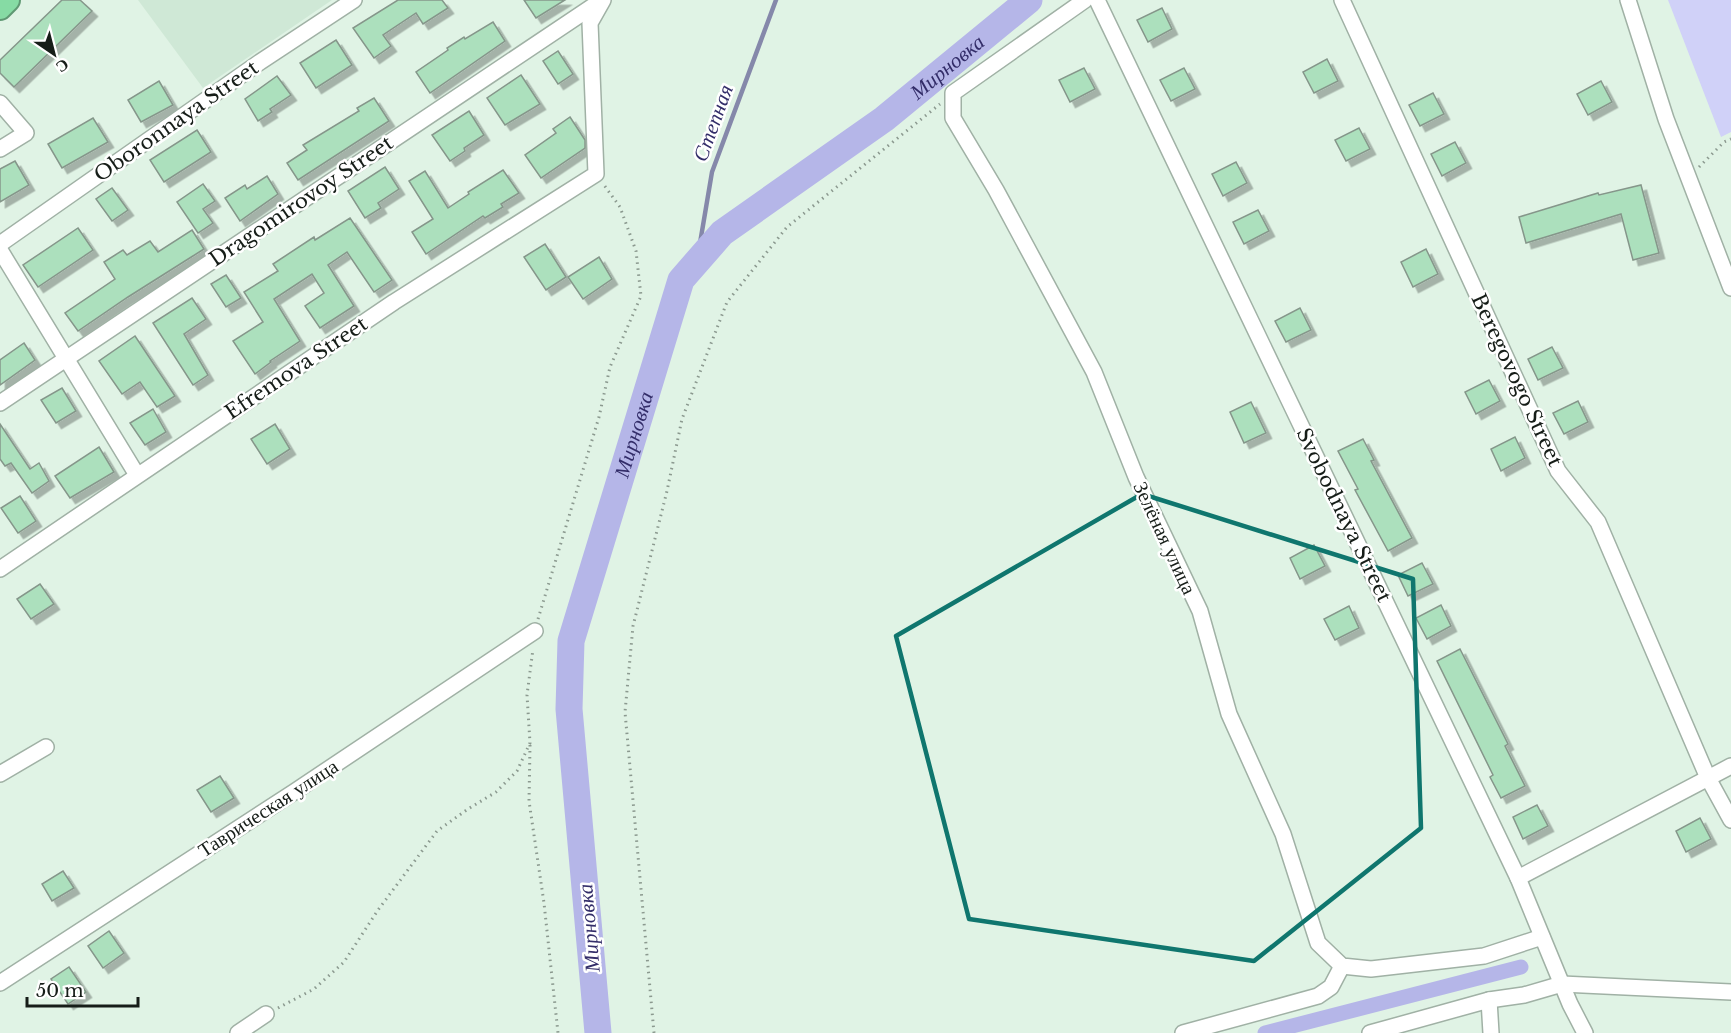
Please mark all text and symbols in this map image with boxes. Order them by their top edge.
north arrow [24,24,84,84]
water label: Мирновка [904,29,990,106]
text: С [52,55,73,78]
street label: Oboronnaya Street [89,55,263,187]
water label: Степная [687,81,739,165]
street label: Dragomirovoy Street [205,130,398,271]
street label: Beregovogo Street [1466,290,1568,471]
street label: Efremova Street [220,311,372,424]
water label: Мирновка [608,389,659,482]
street label: Svobodnaya Street [1291,424,1397,606]
street label: Зелёная улица [1128,478,1202,598]
street label: Таврическая улица [194,754,342,862]
water label: Мирновка [572,883,606,974]
scale bar [27,970,138,1008]
text: 50 m [36,980,84,1002]

